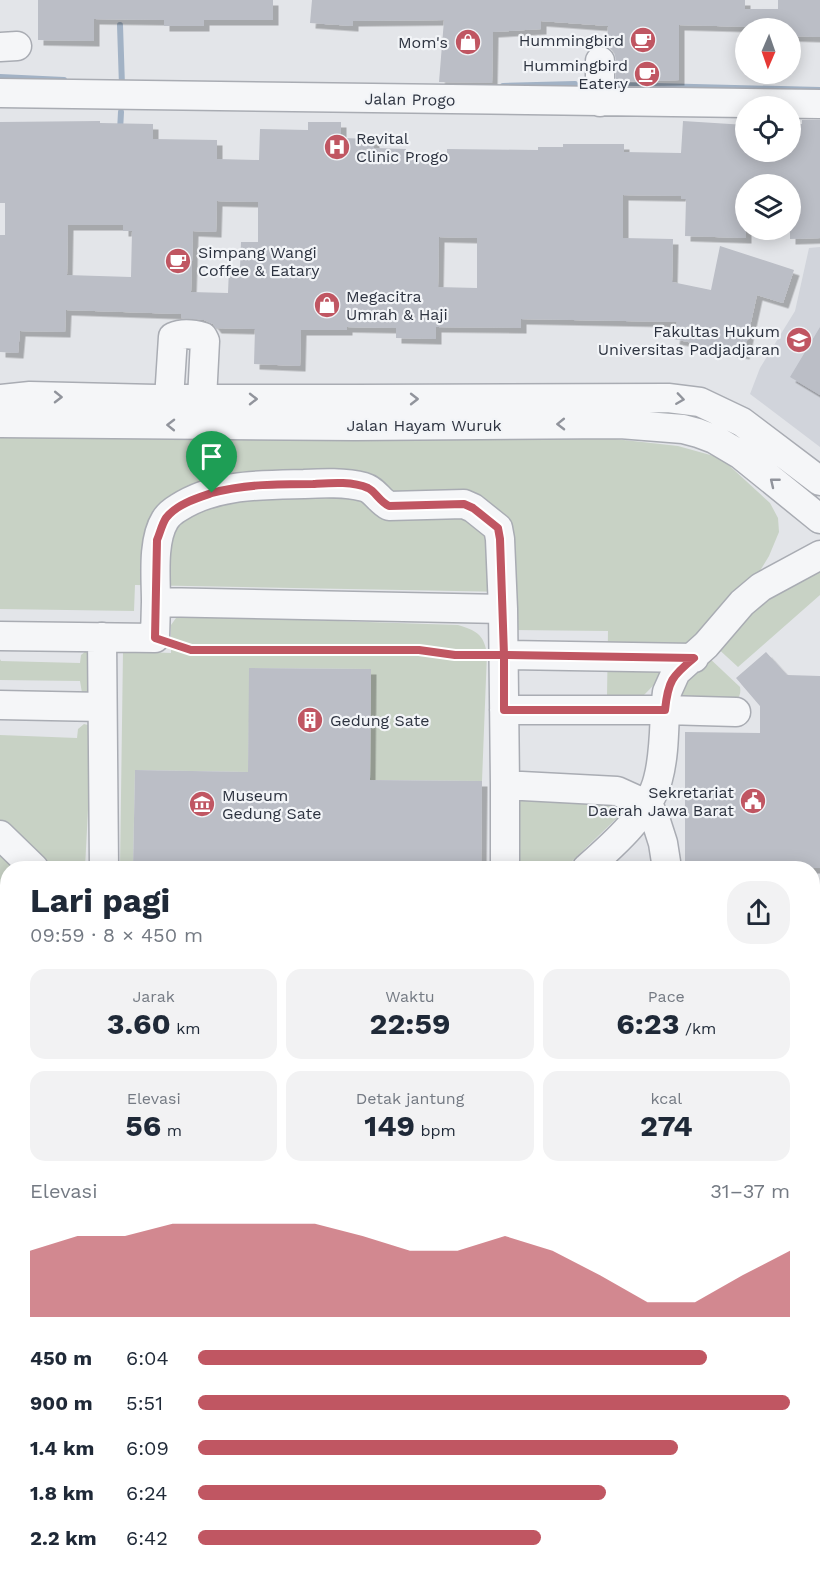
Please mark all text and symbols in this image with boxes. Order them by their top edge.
north arrow [735,18,801,84]
map controls [735,18,801,240]
cafe icon: Hummingbird [628,25,658,55]
shop icon: Mom's [453,27,483,57]
place label: Hummingbird [519,31,624,50]
place label: Mom's [398,33,448,52]
place label: Hummingbird Eatery [523,56,629,93]
cafe icon: Hummingbird Eatery [632,59,662,89]
street label: Jalan Progo [364,89,456,110]
button: locate [735,96,801,162]
place label: Revital Clinic Progo [356,129,448,166]
hospital icon: Revital Clinic Progo [322,132,352,162]
button: layers [735,174,801,240]
place label: Simpang Wangi Coffee & Eatary [198,243,320,280]
cafe icon: Simpang Wangi Coffee & Eatary [163,246,193,276]
place label: Megacitra Umrah & Haji [346,287,448,324]
shop icon: Megacitra Umrah & Haji [312,290,342,320]
place label: Fakultas Hukum Universitas Padjadjaran [598,322,780,359]
school or university icon: Fakultas Hukum Universitas Padjadjaran [784,325,814,355]
one-way arrow [54,391,63,403]
one-way arrow [249,393,258,405]
one-way arrow [410,393,419,405]
one-way arrow [675,393,684,405]
street label: Jalan Hayam Wuruk [346,416,502,435]
one-way arrow [166,418,175,431]
one-way arrow [557,418,566,430]
pin [186,431,237,493]
icon: arrive [195,440,228,473]
one-way arrow [770,479,781,490]
building icon: Gedung Sate [295,705,325,735]
place label: Gedung Sate [330,711,429,730]
place label: Sekretariat Daerah Jawa Barat [588,783,734,820]
place label: Museum Gedung Sate [222,786,321,823]
public building icon: Sekretariat Daerah Jawa Barat [738,786,768,816]
museum icon: Museum Gedung Sate [187,789,217,819]
text: Lari pagi [30,881,170,920]
button: share [727,881,790,944]
text: 09:59 · 8 × 450 m [30,923,203,947]
text: Jarak [133,987,175,1006]
text: Waktu [385,987,435,1006]
text: Pace [648,987,685,1006]
text: 3.60 [107,1006,171,1041]
text: 22:59 [370,1006,450,1041]
text: 6:23 [616,1006,680,1041]
text: km [171,1019,201,1038]
text: /km [680,1019,716,1038]
text: Elevasi [127,1089,181,1108]
text: Detak jantung [356,1089,464,1108]
text: kcal [650,1089,682,1108]
text: 56 [125,1108,161,1143]
text: 149 [364,1108,415,1143]
text: 274 [640,1108,693,1143]
text: m [161,1121,182,1140]
text: bpm [415,1121,456,1140]
text: Elevasi [30,1179,97,1203]
text: 31–37 m [710,1179,790,1203]
text: 450 m [30,1346,92,1370]
text: 6:04 [126,1346,169,1370]
text: 900 m [30,1391,93,1415]
text: 5:51 [126,1391,163,1415]
text: 1.4 km [30,1436,94,1460]
text: 6:09 [126,1436,169,1460]
text: 1.8 km [30,1481,94,1505]
text: 6:24 [126,1481,167,1505]
text: 2.2 km [30,1526,97,1550]
text: 6:42 [126,1526,168,1550]

